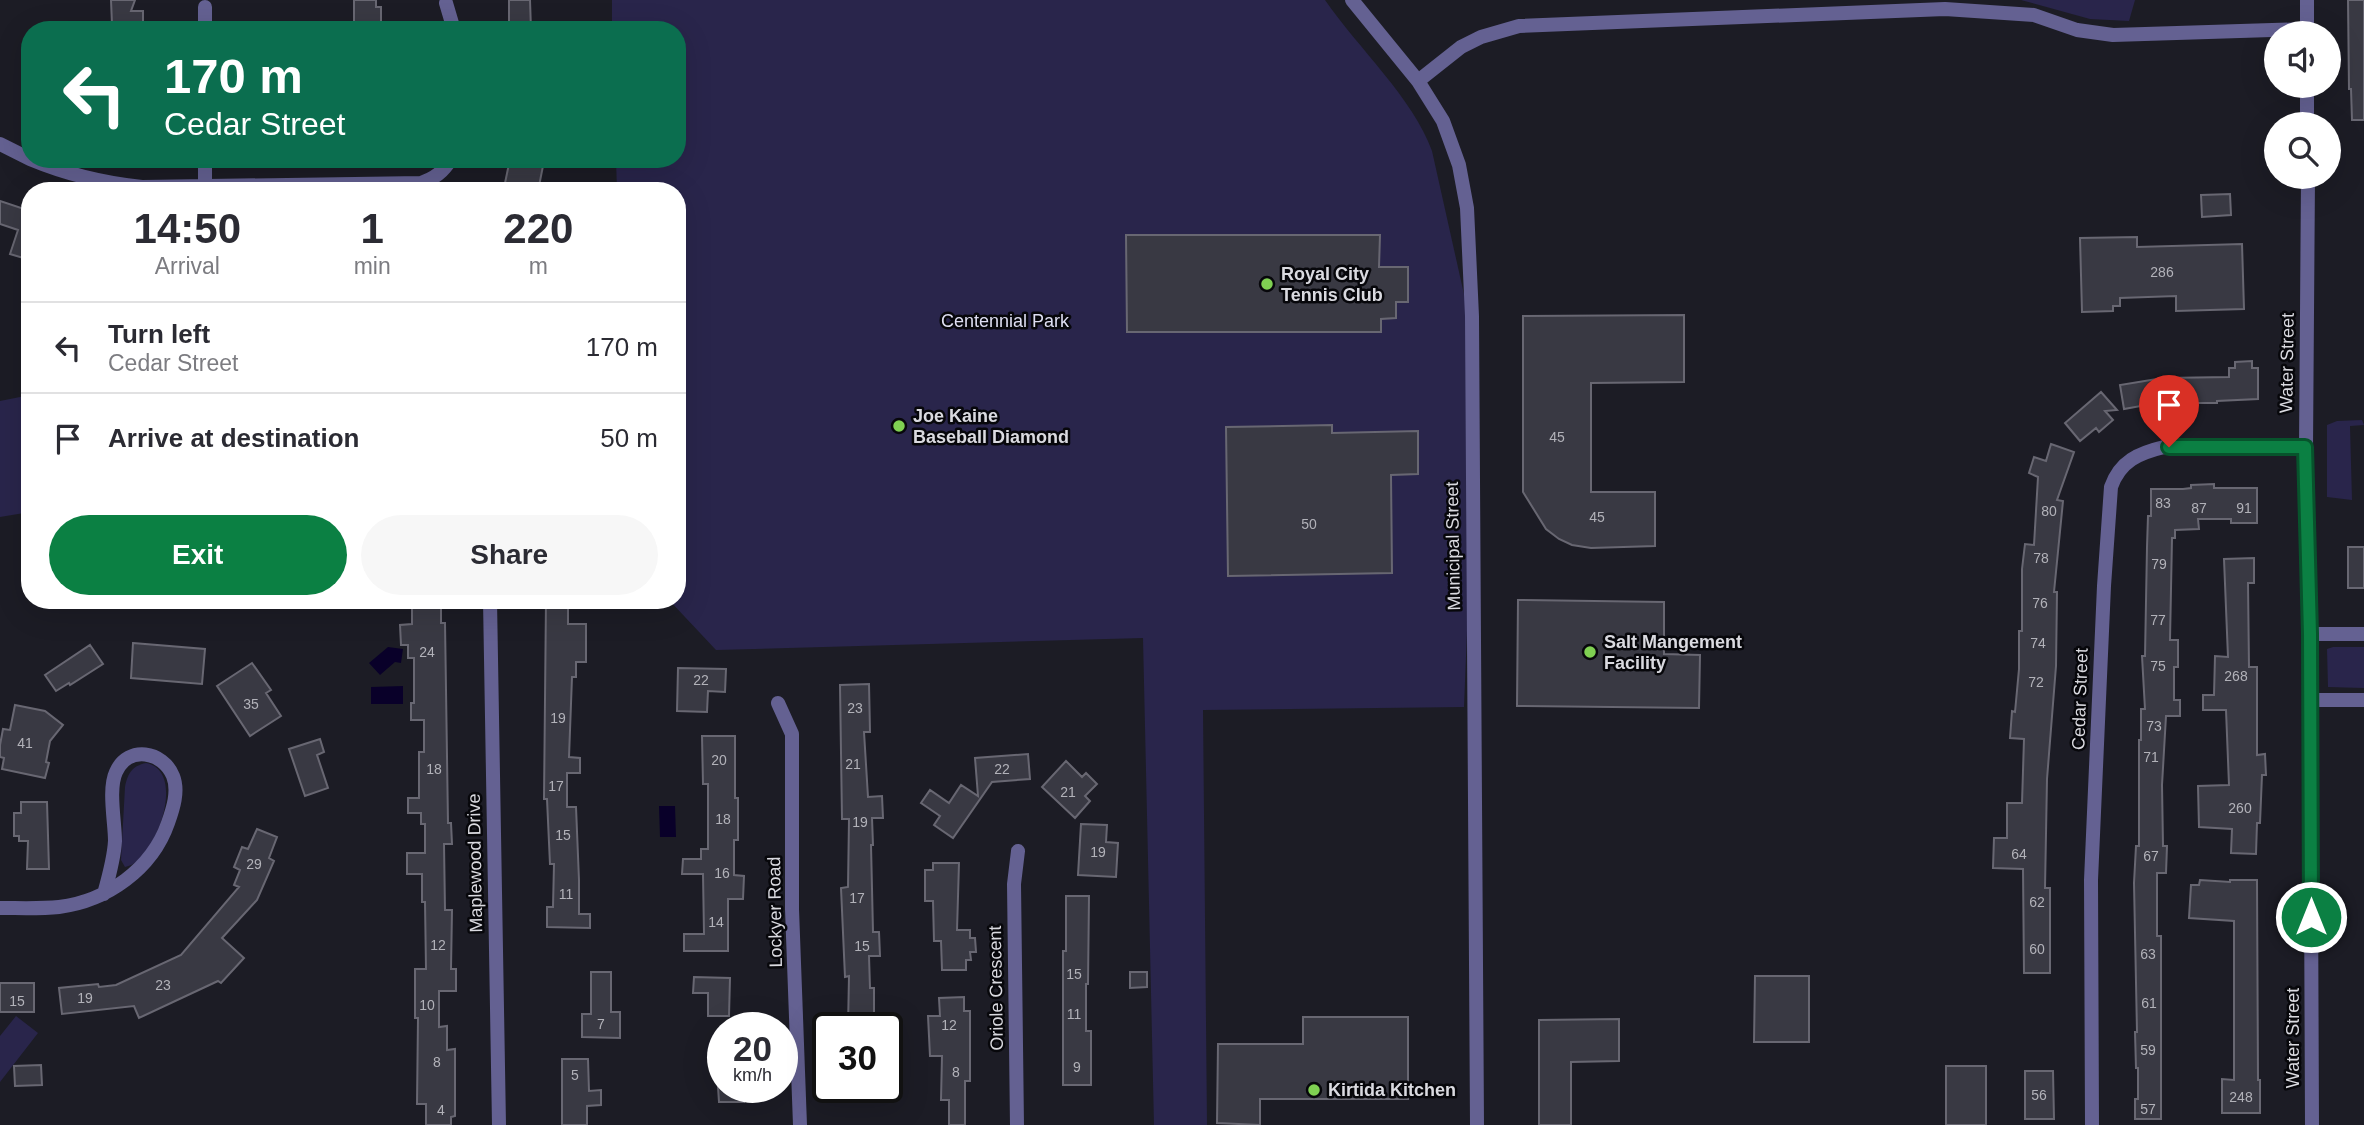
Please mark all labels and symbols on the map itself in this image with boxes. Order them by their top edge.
place label: Royal City Tennis Club [1281,264,1383,305]
house number: 286 [2150,264,2174,280]
marker: Royal City Tennis Club [1259,276,1275,292]
park label: Centennial Park [941,311,1070,331]
street label: Water Street [2276,313,2298,413]
pin [2139,375,2199,447]
place label: Joe Kaine Baseball Diamond [913,406,1069,447]
marker: Joe Kaine Baseball Diamond [891,418,907,434]
house number: 45 [1549,429,1565,445]
street label: Municipal Street [1442,481,1464,611]
house number: 83 [2155,495,2171,511]
house number: 87 [2191,500,2207,516]
house number: 91 [2236,500,2252,516]
house number: 80 [2041,503,2057,519]
house number: 45 [1589,509,1605,525]
house number: 50 [1301,516,1317,532]
house number: 78 [2033,550,2049,566]
house number: 79 [2151,556,2167,572]
house number: 76 [2032,595,2048,611]
house number: 77 [2150,612,2166,628]
place label: Salt Mangement Facility [1604,632,1742,673]
house number: 74 [2030,635,2046,651]
house number: 24 [419,644,435,660]
marker: Salt Mangement Facility [1582,644,1598,660]
street label: Cedar Street [2068,648,2092,750]
house number: 75 [2150,658,2166,674]
house number: 268 [2224,668,2248,684]
house number: 22 [693,672,709,688]
house number: 72 [2028,674,2044,690]
house number: 35 [243,696,259,712]
house number: 23 [847,700,863,716]
house number: 19 [550,710,566,726]
house number: 73 [2146,718,2162,734]
house number: 41 [17,735,33,751]
house number: 71 [2143,749,2159,765]
house number: 20 [711,752,727,768]
house number: 21 [845,756,861,772]
house number: 18 [426,761,442,777]
house number: 22 [994,761,1010,777]
house number: 17 [548,778,564,794]
house number: 21 [1060,784,1076,800]
street label: Maplewood Drive [464,793,486,933]
house number: 260 [2228,800,2252,816]
house number: 18 [715,811,731,827]
house number: 19 [852,814,868,830]
house number: 15 [555,827,571,843]
house number: 19 [1090,844,1106,860]
house number: 64 [2011,846,2027,862]
house number: 67 [2143,848,2159,864]
house number: 29 [246,856,262,872]
street label: Lockyer Road [764,856,786,968]
house number: 16 [714,865,730,881]
position arrow [2274,880,2348,954]
house number: 11 [559,886,573,902]
house number: 17 [849,890,865,906]
house number: 62 [2029,894,2045,910]
house number: 14 [708,914,724,930]
street label: Oriole Crescent [985,925,1007,1051]
house number: 12 [430,937,446,953]
house number: 15 [854,938,870,954]
house number: 60 [2029,941,2045,957]
house number: 63 [2140,946,2156,962]
house number: 15 [1066,966,1082,982]
house number: 23 [155,977,171,993]
street label: Water Street [2283,988,2303,1088]
house number: 19 [77,990,93,1006]
house number: 15 [9,993,25,1009]
house number: 61 [2141,995,2157,1011]
house number: 10 [419,997,435,1013]
house number: 11 [1067,1006,1081,1022]
speed limit sign: 30 [812,1012,903,1103]
house number: 7 [597,1016,605,1032]
house number: 12 [941,1017,957,1033]
house number: 59 [2140,1042,2156,1058]
house number: 8 [433,1054,441,1070]
house number: 9 [1073,1059,1081,1075]
house number: 8 [952,1064,960,1080]
house number: 5 [571,1067,579,1083]
place label: Kirtida Kitchen [1328,1080,1456,1100]
marker: Kirtida Kitchen [1306,1082,1322,1098]
house number: 56 [2031,1087,2047,1103]
house number: 248 [2229,1089,2253,1105]
house number: 57 [2140,1101,2156,1117]
house number: 4 [437,1102,445,1118]

